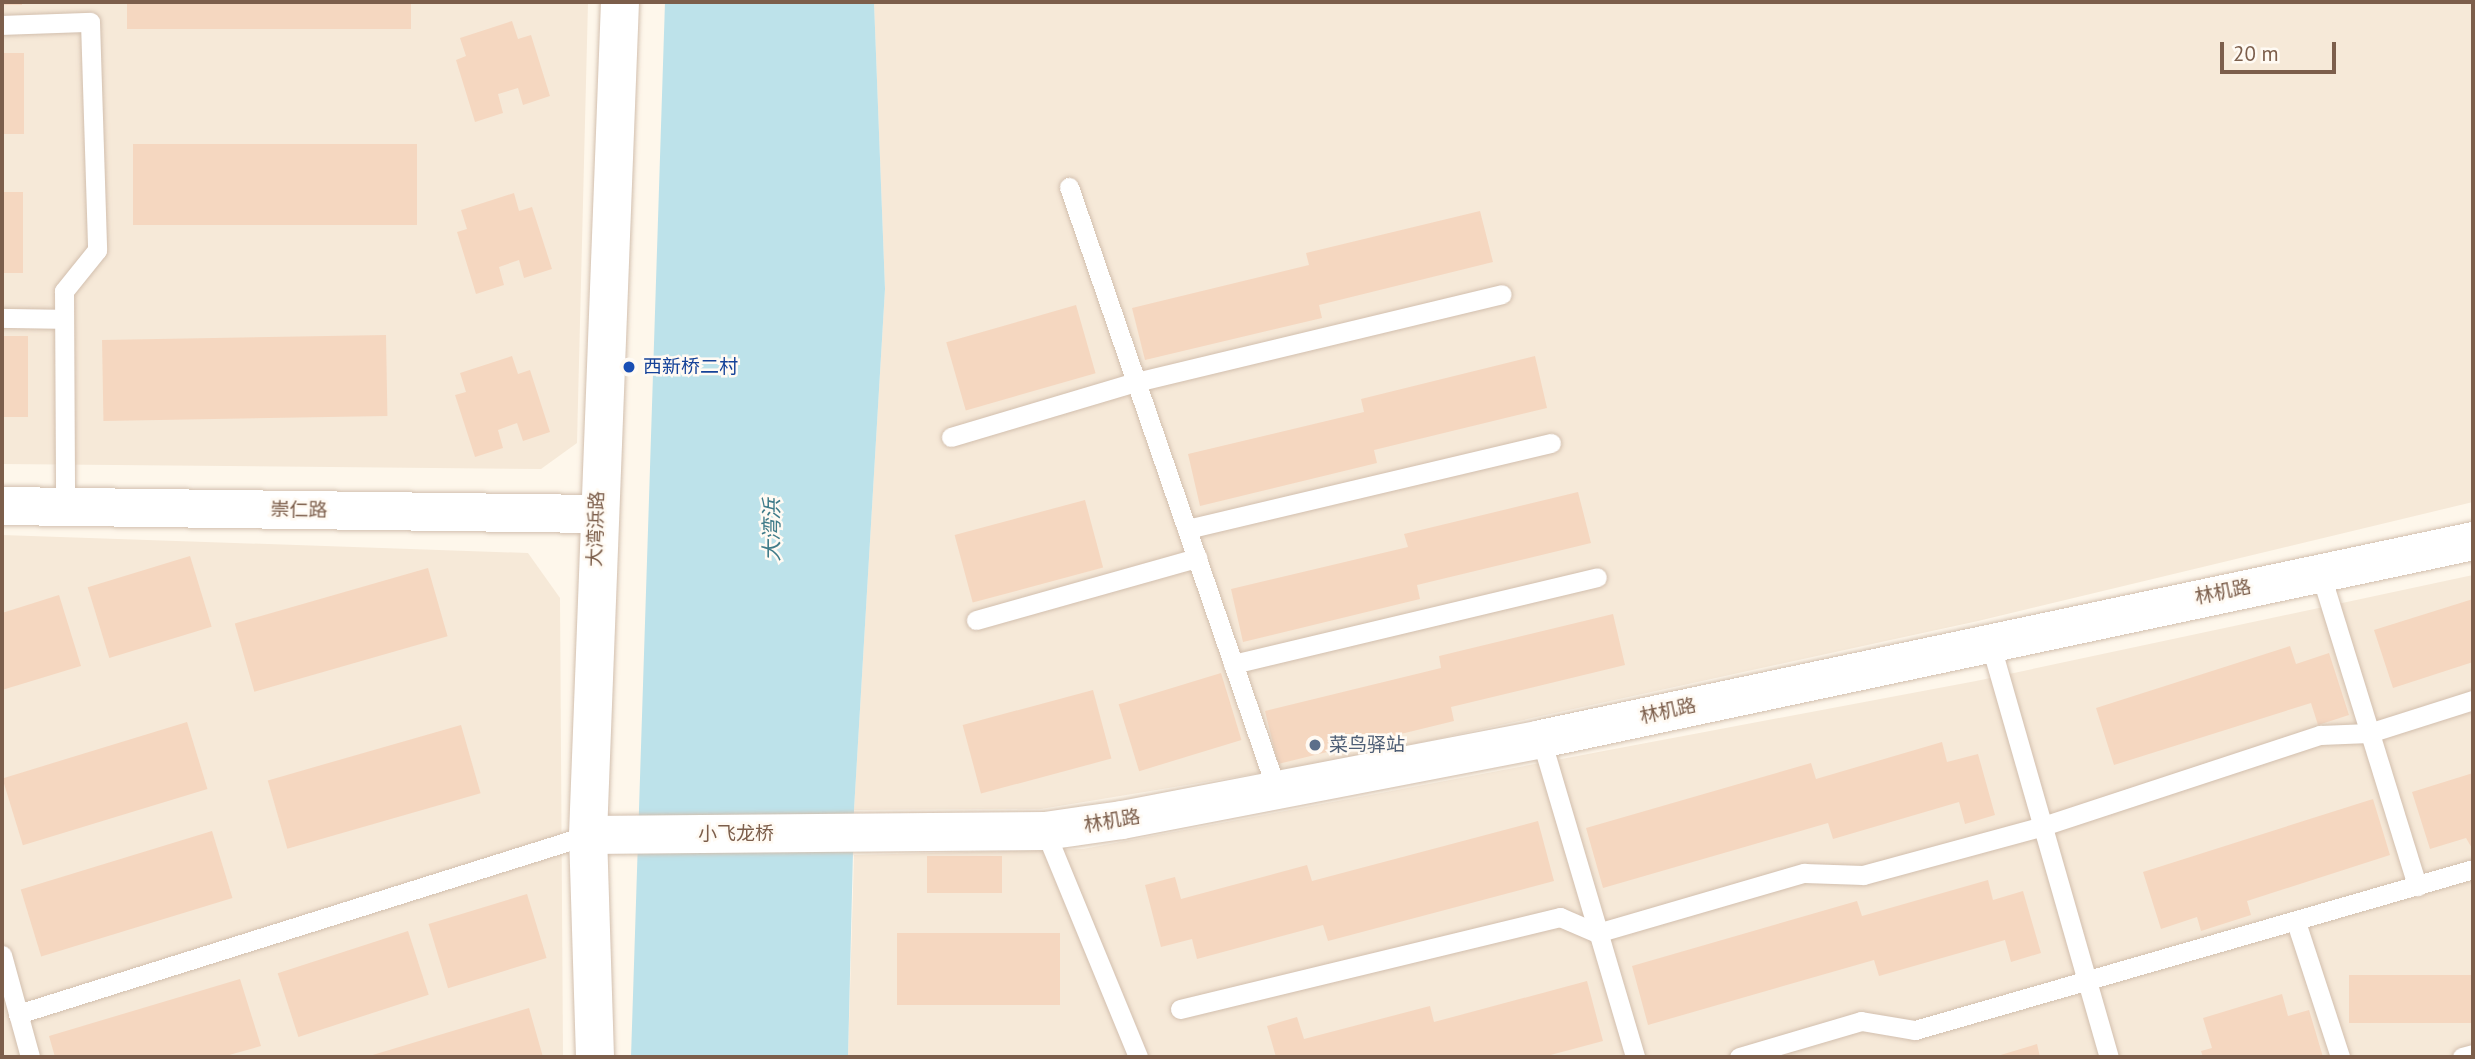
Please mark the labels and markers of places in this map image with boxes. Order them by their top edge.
place label: 西新桥二村 [643,356,738,378]
marker: 西新桥二村 [621,359,637,375]
place label: 菜鸟驿站 [1329,734,1405,756]
marker: 菜鸟驿站 [1307,737,1323,753]

